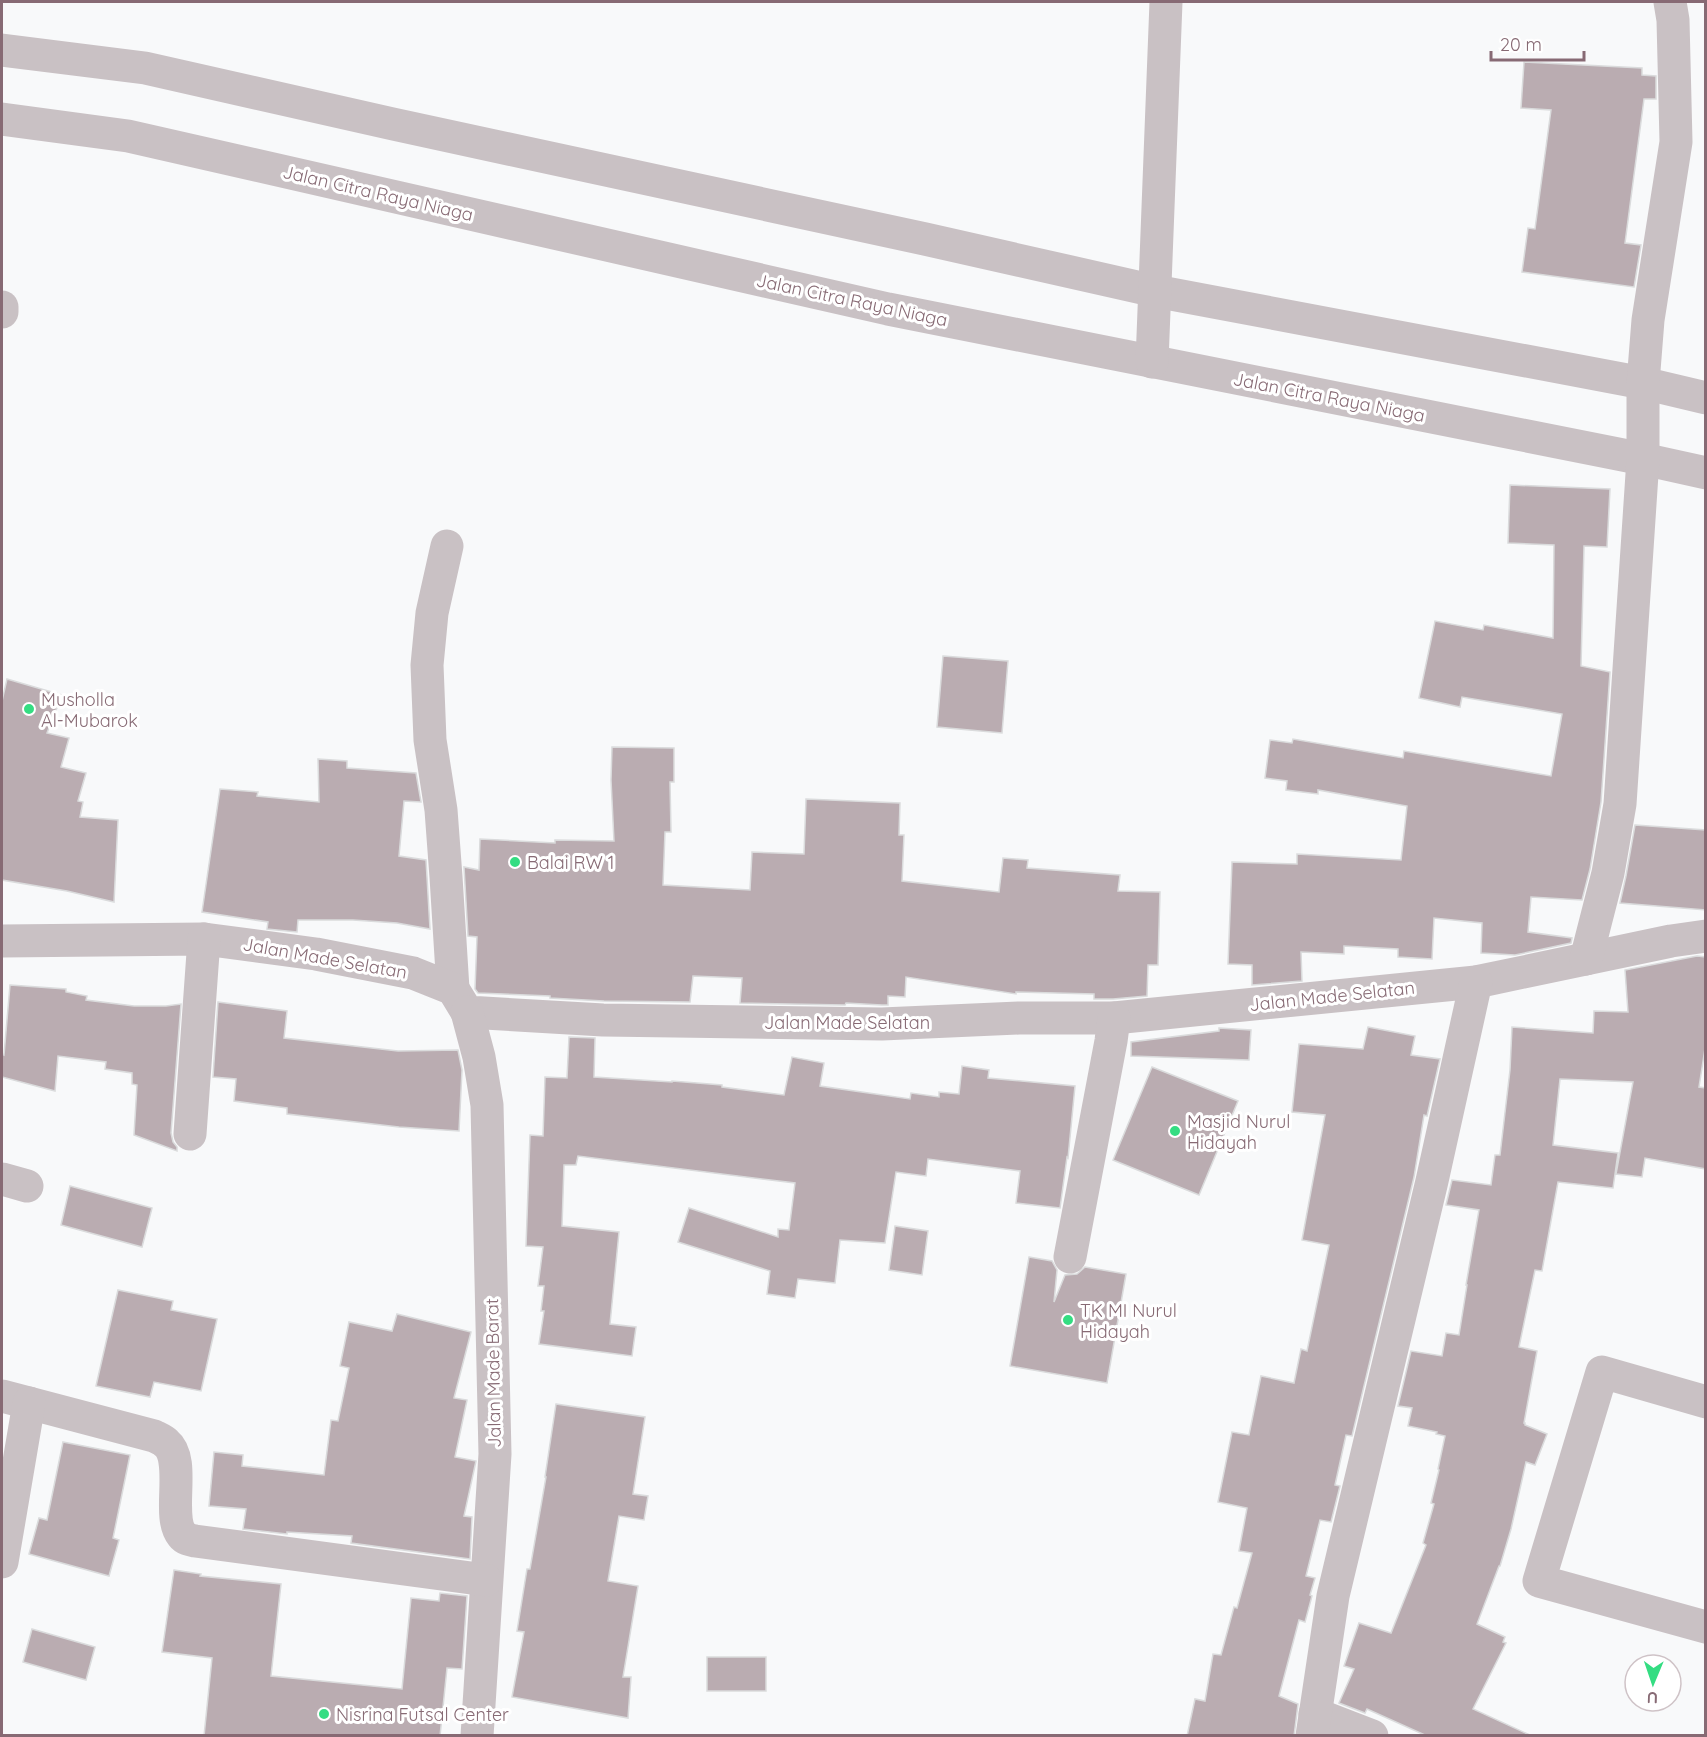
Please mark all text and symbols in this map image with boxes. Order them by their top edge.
scale bar [1491,24,1584,62]
text: 20 m [1500,33,1542,56]
street label: Jalan Citra Raya Niaga [280,160,476,226]
street label: Jalan Citra Raya Niaga [754,268,950,332]
street label: Jalan Citra Raya Niaga [1231,367,1427,427]
place label: Musholla Al-Mubarok [41,688,138,732]
marker: Musholla Al-Mubarok [22,702,36,716]
place label: Balai RW 1 [527,851,614,874]
marker: Balai RW 1 [508,855,522,869]
street label: Jalan Made Selatan [241,932,409,984]
street label: Jalan Made Selatan [1248,976,1416,1016]
street label: Jalan Made Selatan [764,1011,930,1034]
place label: Masjid Nurul Hidayah [1187,1110,1290,1154]
marker: Masjid Nurul Hidayah [1168,1124,1182,1138]
street label: Jalan Made Barat [480,1298,506,1448]
place label: TK MI Nurul Hidayah [1080,1299,1177,1343]
marker: TK MI Nurul Hidayah [1061,1313,1075,1327]
north arrow [1623,1653,1683,1713]
text: U [1646,1688,1658,1708]
place label: Nisrina Futsal Center [336,1703,509,1726]
marker: Nisrina Futsal Center [317,1707,331,1721]

